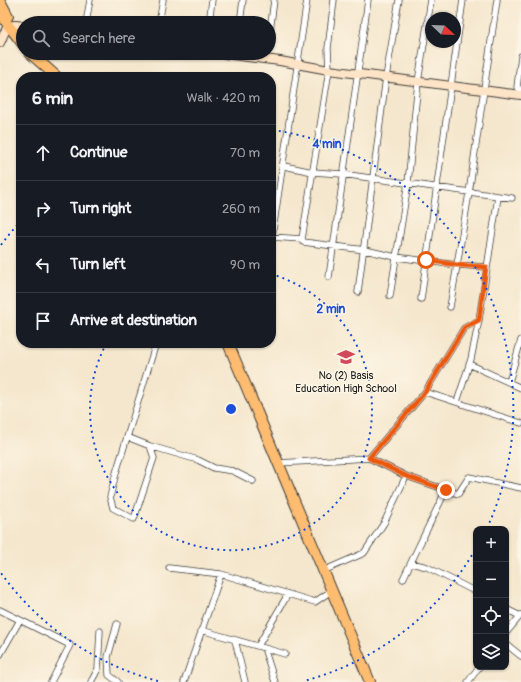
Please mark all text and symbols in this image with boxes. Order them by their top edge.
north arrow [425,12,461,48]
search box [16,16,276,60]
icon: search [30,27,52,49]
text: Search here [62,29,135,48]
text: 6 min [32,88,73,109]
text: Walk · 420 m [186,90,260,106]
text: 4 min [311,137,342,152]
icon: ahead [32,142,54,164]
text: Continue [70,143,128,162]
text: 70 m [230,145,260,161]
icon: right [32,198,54,220]
text: Turn right [70,199,131,218]
text: 260 m [222,201,260,217]
route start [417,251,435,269]
icon: left [32,254,54,276]
text: Turn left [70,255,126,274]
text: 90 m [230,257,260,273]
text: 2 min [317,302,346,317]
icon: arrive [32,310,54,332]
text: Arrive at destination [70,311,197,330]
school or university icon: No (2) Basis Education High School [336,347,356,367]
place label: No (2) Basis Education High School [295,369,397,395]
centre of rings [224,402,238,416]
route end [437,481,455,499]
map controls [473,526,509,670]
button: + [473,526,509,562]
button: − [473,562,509,598]
button: locate [473,598,509,634]
button: layers [473,634,509,670]

